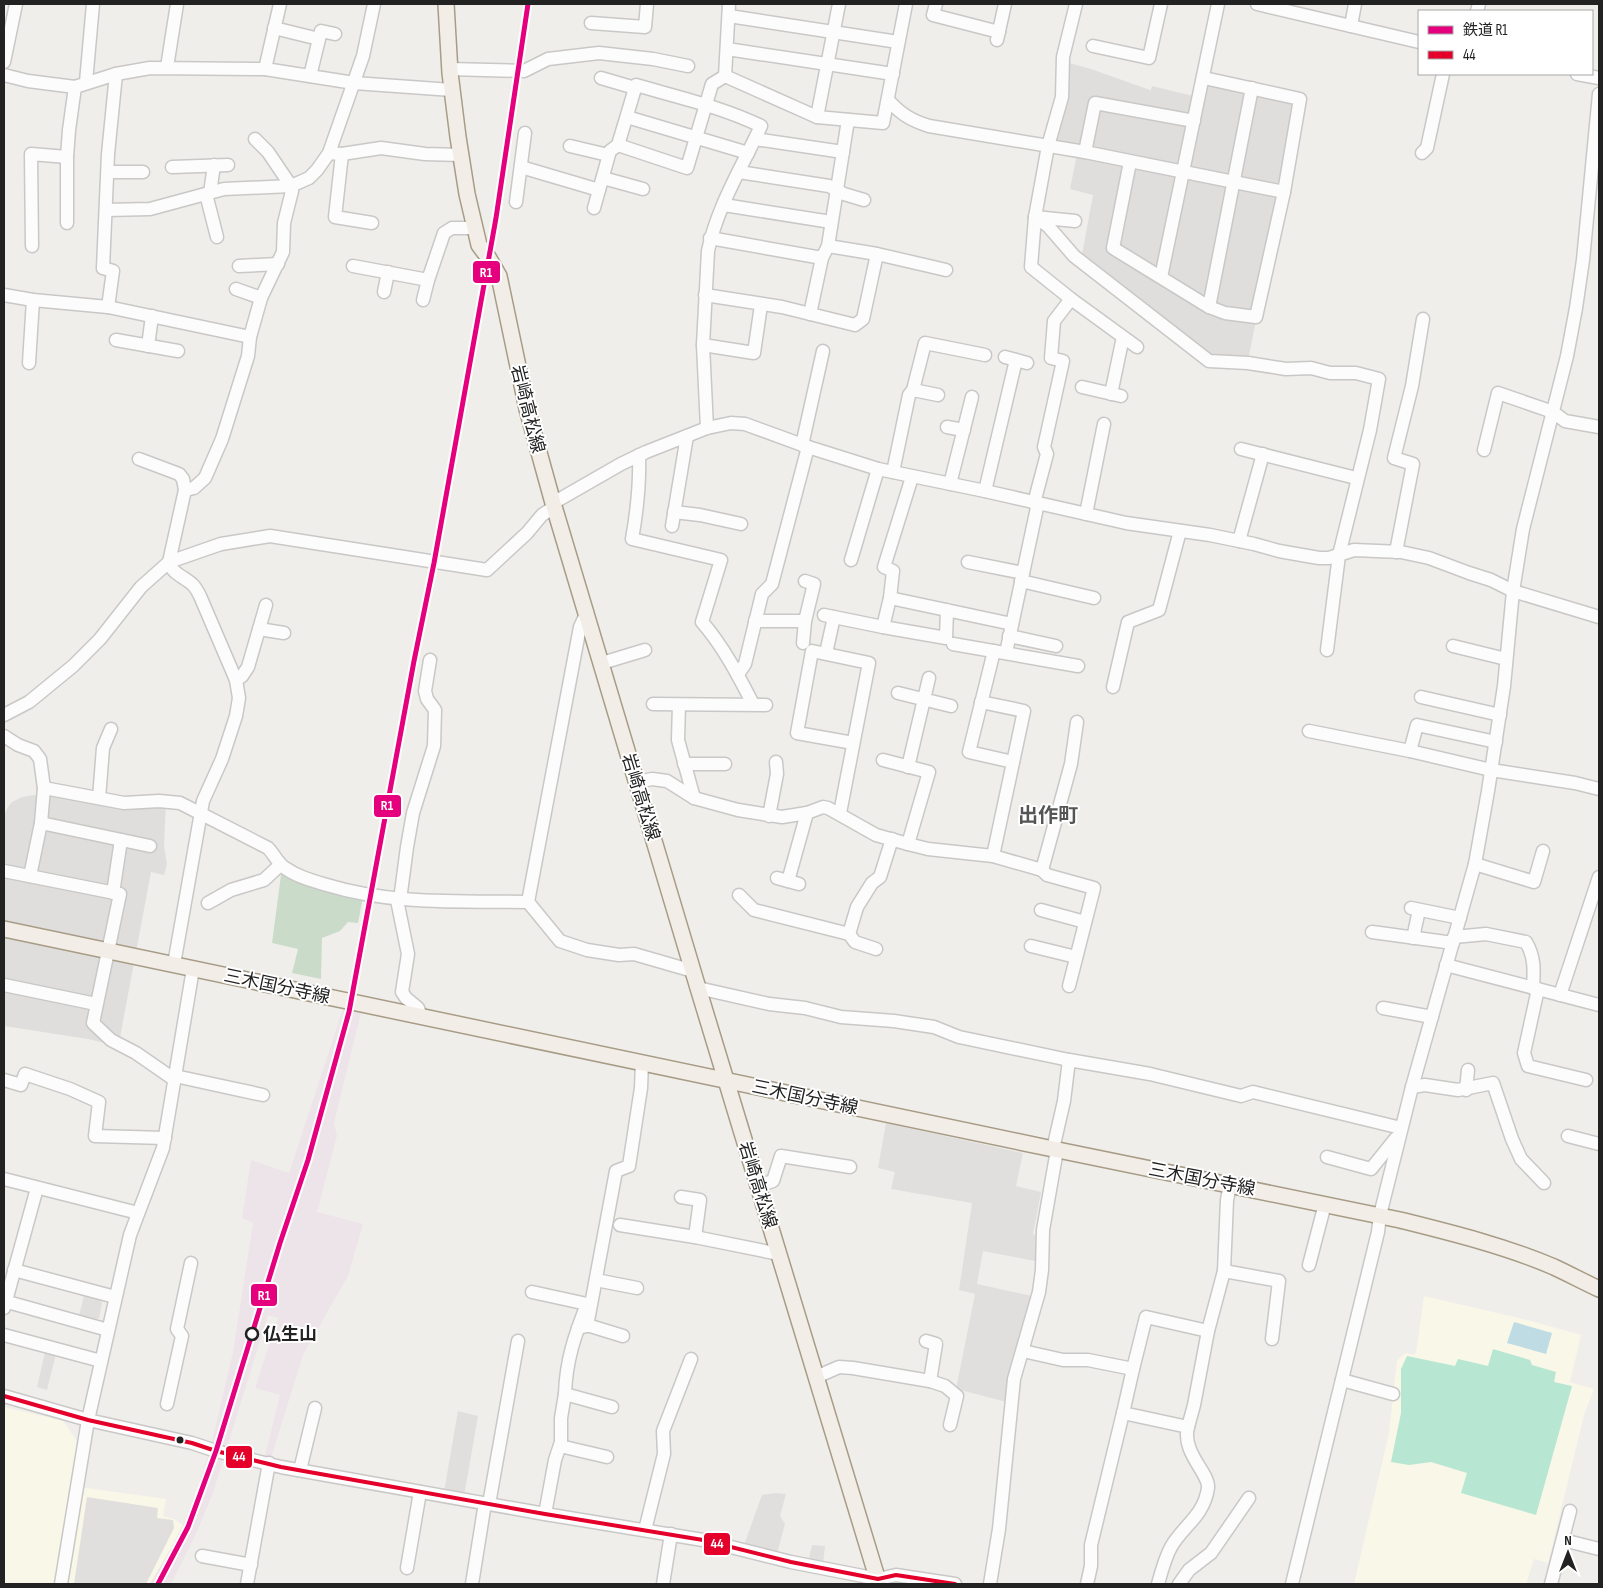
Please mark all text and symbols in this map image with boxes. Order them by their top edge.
legend [1418,10,1593,75]
text: 鉄道 R1 [1463,21,1508,40]
text: 44 [1463,46,1476,65]
line badge: R1 [472,260,501,284]
text: R1 [480,264,493,281]
street label: 岩崎高松線 [506,363,549,455]
street label: 岩崎高松線 [617,751,664,843]
line badge: R1 [373,794,402,818]
text: R1 [381,797,394,814]
district label: 出作町 [1018,804,1078,828]
street label: 三木国分寺線 [222,965,332,1008]
street label: 三木国分寺線 [750,1076,860,1119]
street label: 岩崎高松線 [734,1139,781,1231]
street label: 三木国分寺線 [1147,1159,1257,1200]
line badge: R1 [250,1283,278,1307]
text: R1 [258,1287,271,1304]
place label: 仏生山 [263,1324,317,1345]
marker: 仏生山 [245,1327,259,1341]
unlabelled marker [175,1435,185,1445]
line badge: 44 [225,1445,253,1469]
text: 44 [232,1448,246,1465]
north arrow [1543,1528,1593,1578]
line badge: 44 [703,1532,731,1556]
text: N [1564,1532,1572,1549]
text: 44 [710,1535,724,1552]

